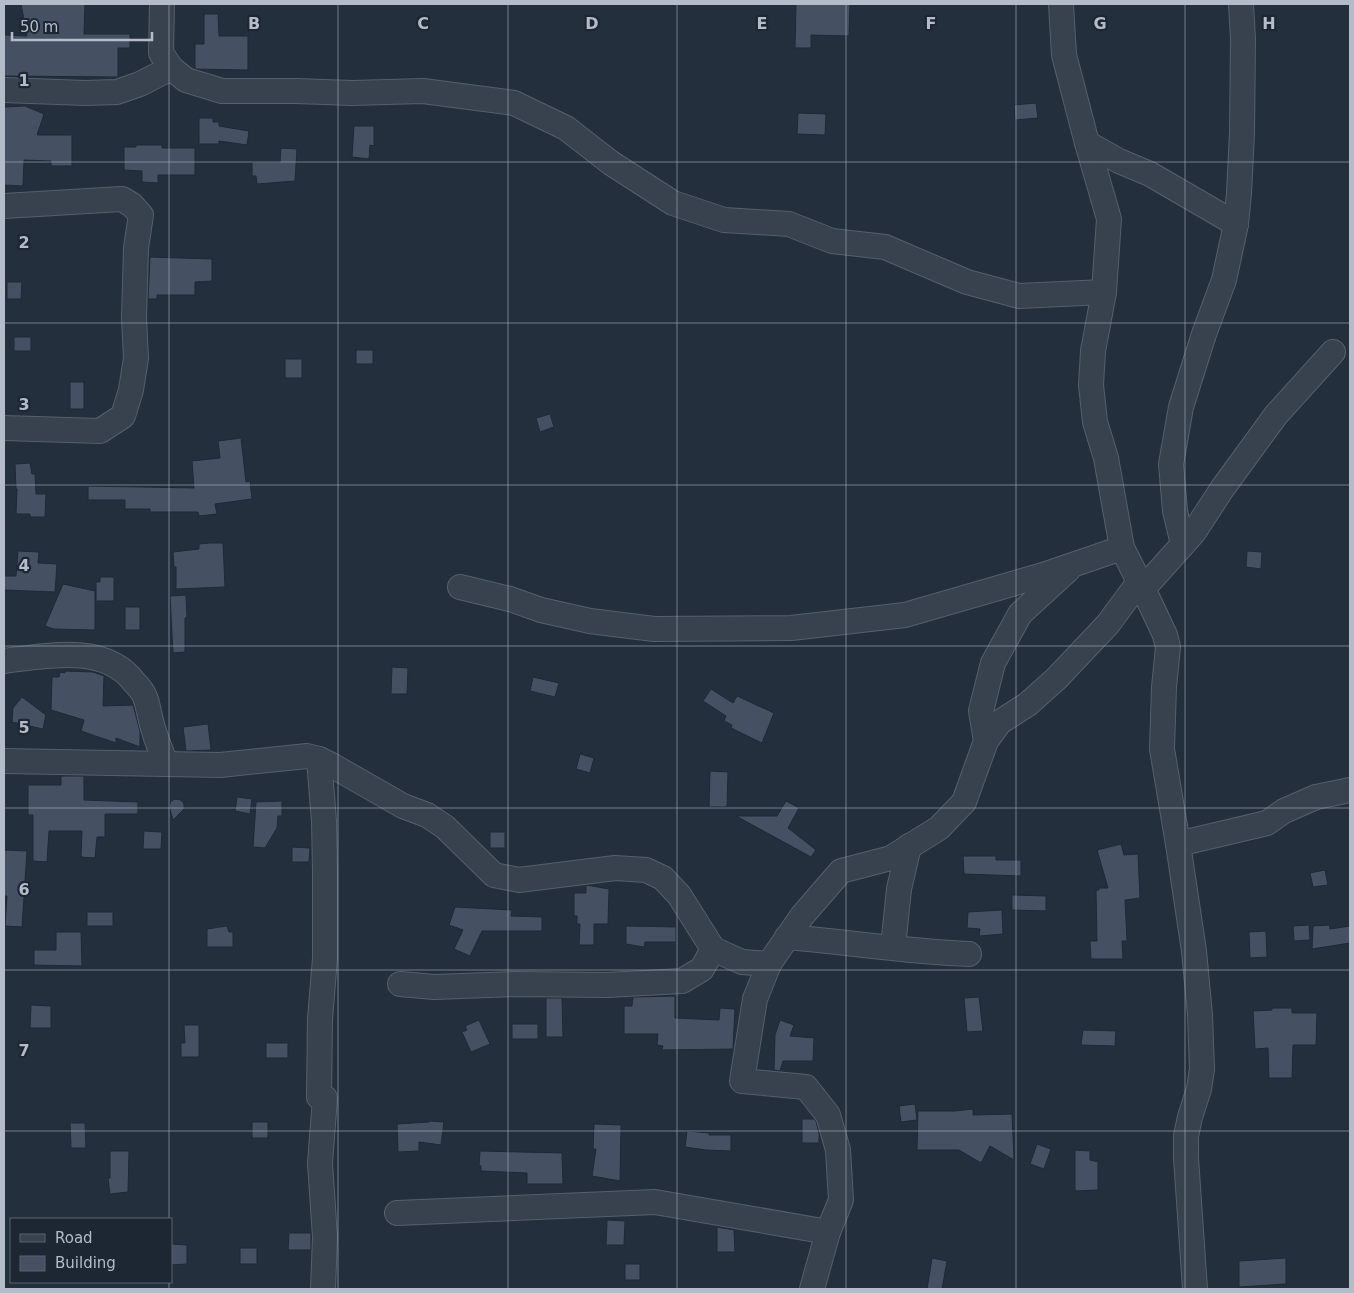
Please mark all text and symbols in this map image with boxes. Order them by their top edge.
scale bar [12,10,152,42]
text: B [248,14,260,33]
text: C [417,14,429,33]
text: D [585,14,599,33]
text: E [757,14,767,33]
text: F [926,14,936,33]
text: G [1093,14,1107,33]
text: H [1262,14,1276,33]
text: 50 m [20,18,58,36]
text: 1 [18,71,30,90]
text: 2 [18,233,30,252]
text: 3 [18,395,30,414]
text: 4 [18,556,30,575]
text: 5 [18,718,30,737]
text: 6 [18,880,30,899]
text: 7 [18,1041,30,1060]
legend [10,1218,172,1283]
text: Road [55,1229,93,1247]
text: Building [55,1254,116,1272]

